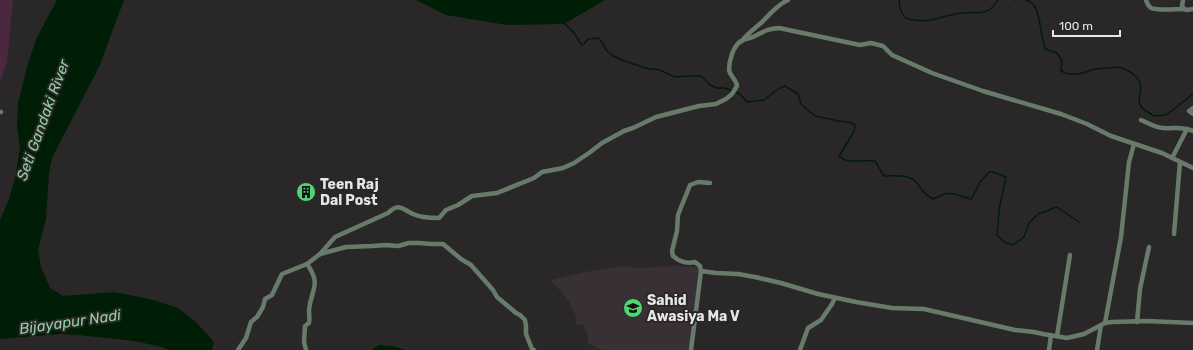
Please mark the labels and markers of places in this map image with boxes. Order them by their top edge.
place label: Teen Raj Dal Post [320,176,379,209]
building icon: Teen Raj Dal Post [295,181,317,203]
place label: Sahid Awasiya Ma V [647,292,740,325]
school or university icon: Sahid Awasiya Ma V [622,297,644,319]

